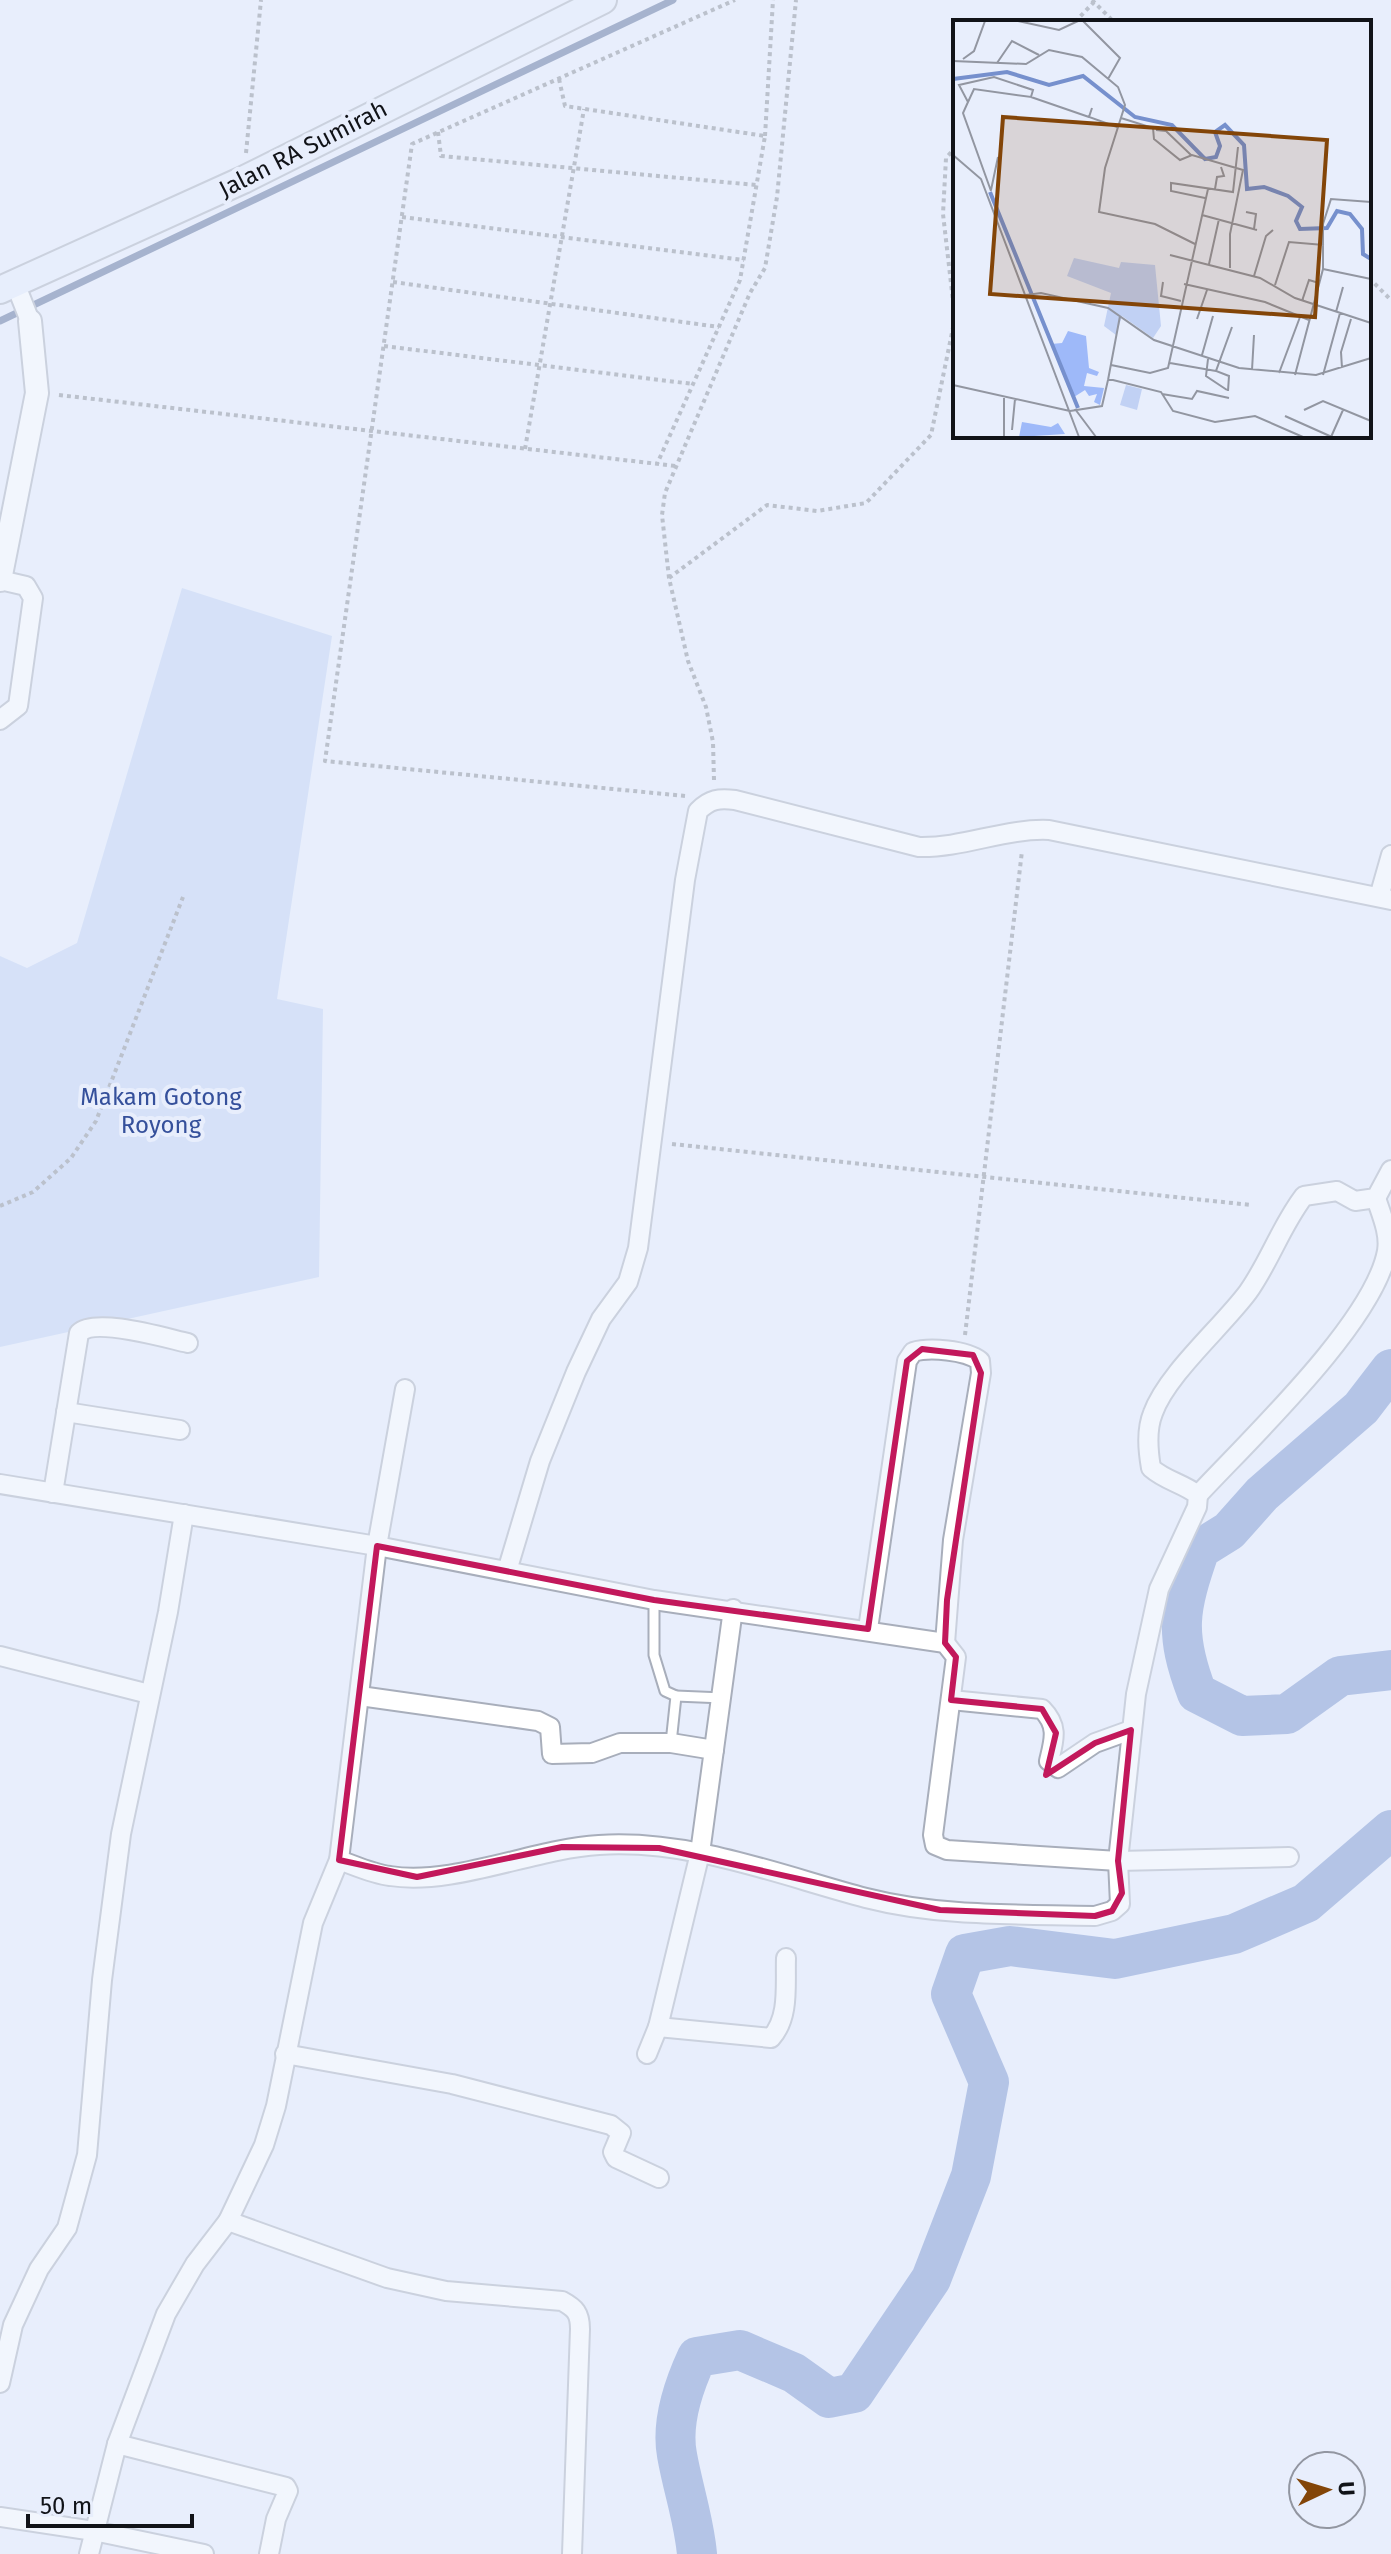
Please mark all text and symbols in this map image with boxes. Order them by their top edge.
inset map [953,20,1371,438]
street label: Jalan RA Sumirah [214,95,392,203]
park label: Makam Gotong Royong [80,1083,242,1139]
north arrow [1287,2450,1367,2530]
scale bar [28,2478,192,2528]
text: U [1332,2481,1360,2497]
text: 50 m [40,2492,92,2520]

